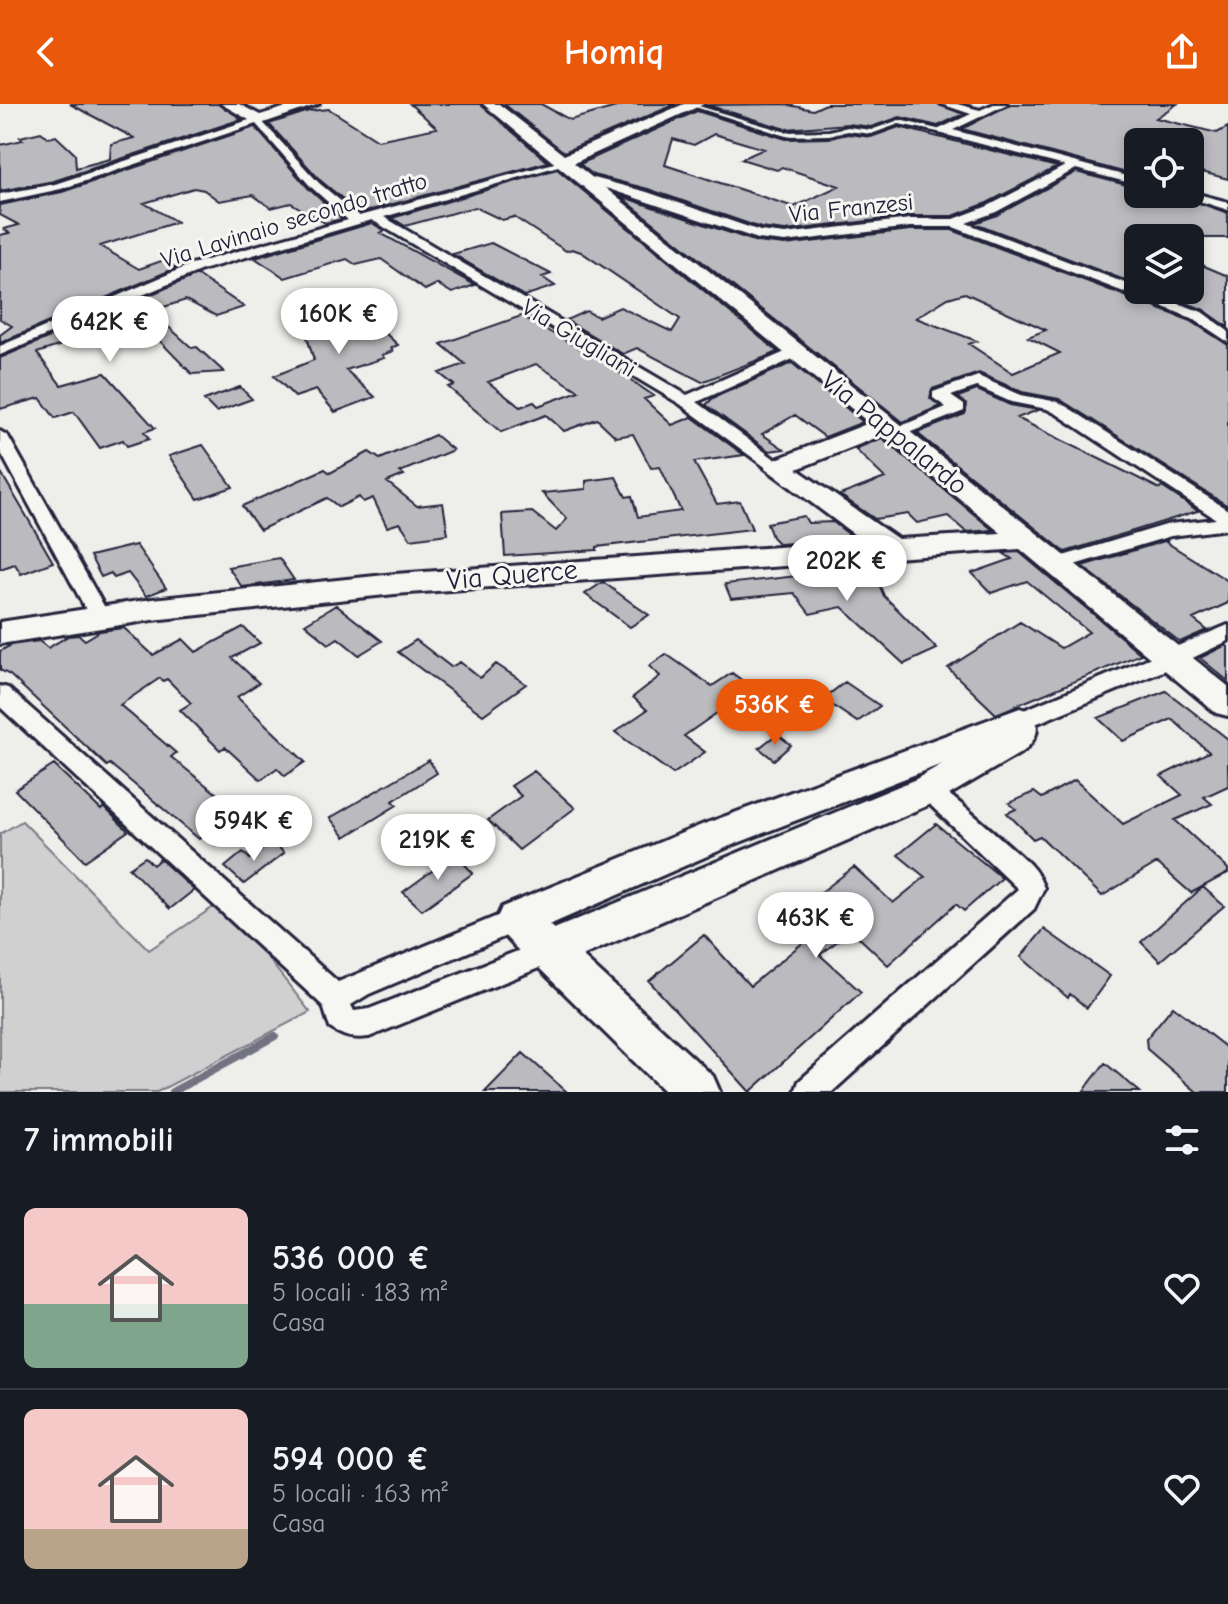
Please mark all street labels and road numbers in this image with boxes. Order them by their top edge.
street label: Via Lavinaio secondo tratto [157,166,431,274]
street label: Via Franzesi [788,188,914,228]
street label: Via Giugliani [517,293,641,383]
street label: Via Pappalardo [815,364,974,501]
street label: Via Querce [445,553,579,597]

